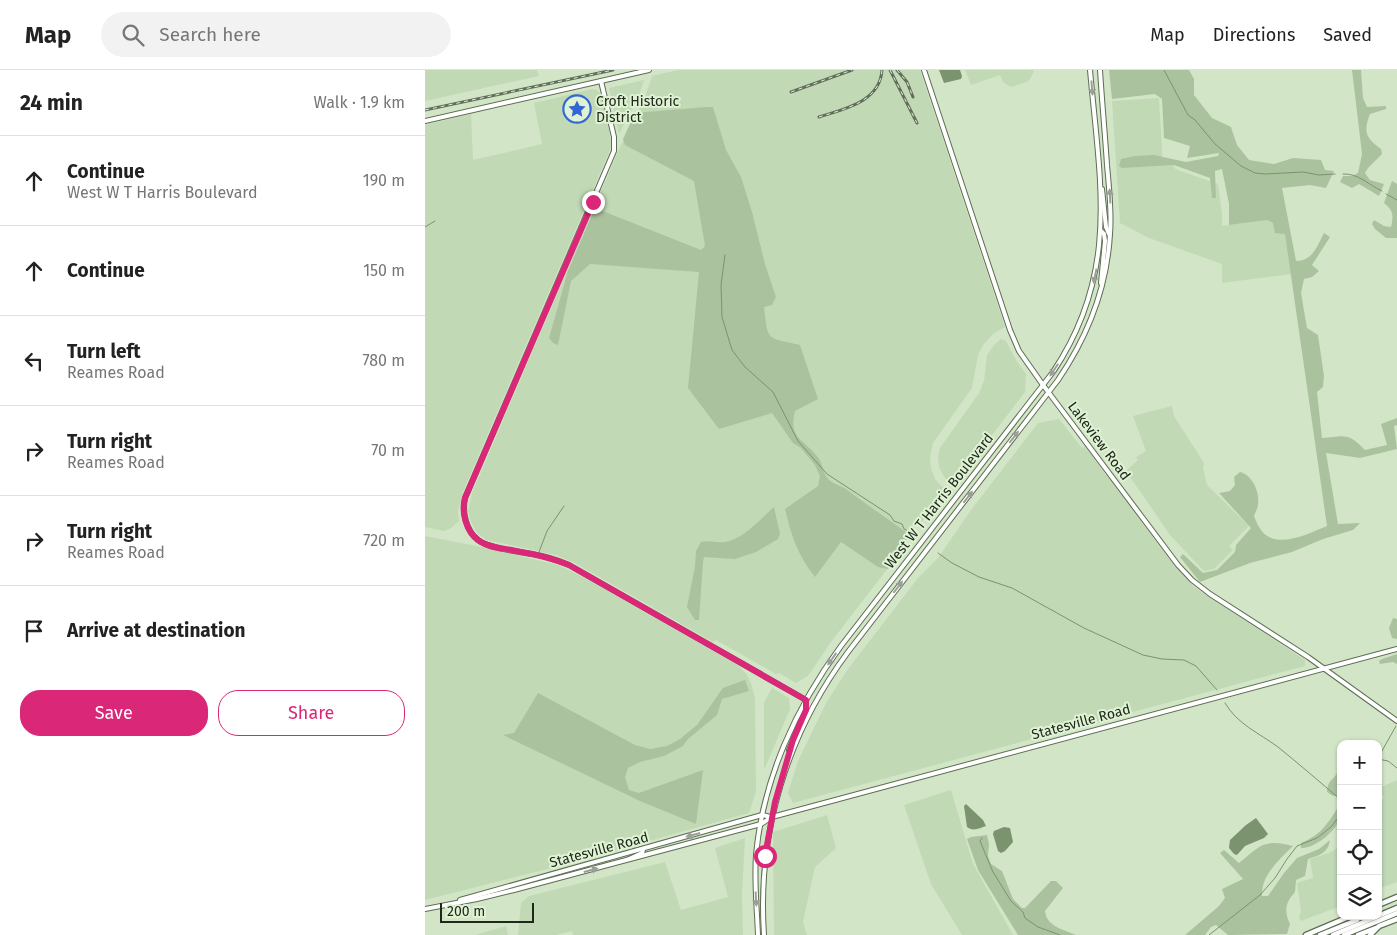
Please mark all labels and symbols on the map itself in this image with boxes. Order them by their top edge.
one-way arrow [1088,80,1096,96]
place label: Croft Historic District [596,93,680,126]
place icon: Croft Historic District [562,94,592,124]
one-way arrow [1105,188,1113,204]
route end [582,191,605,214]
one-way arrow [1091,269,1099,284]
one-way arrow [1050,363,1059,377]
street label: Lakeview Road [1064,399,1134,483]
street label: West W T Harris Boulevard [881,430,997,572]
one-way arrow [1009,431,1020,444]
one-way arrow [962,491,973,504]
one-way arrow [893,581,904,594]
one-way arrow [827,652,837,666]
street label: Statesville Road [1030,701,1132,743]
street label: Statesville Road [548,829,650,871]
one-way arrow [686,831,701,839]
route start [754,845,777,868]
one-way arrow [583,866,598,874]
one-way arrow [752,891,760,907]
scale bar [440,900,534,923]

